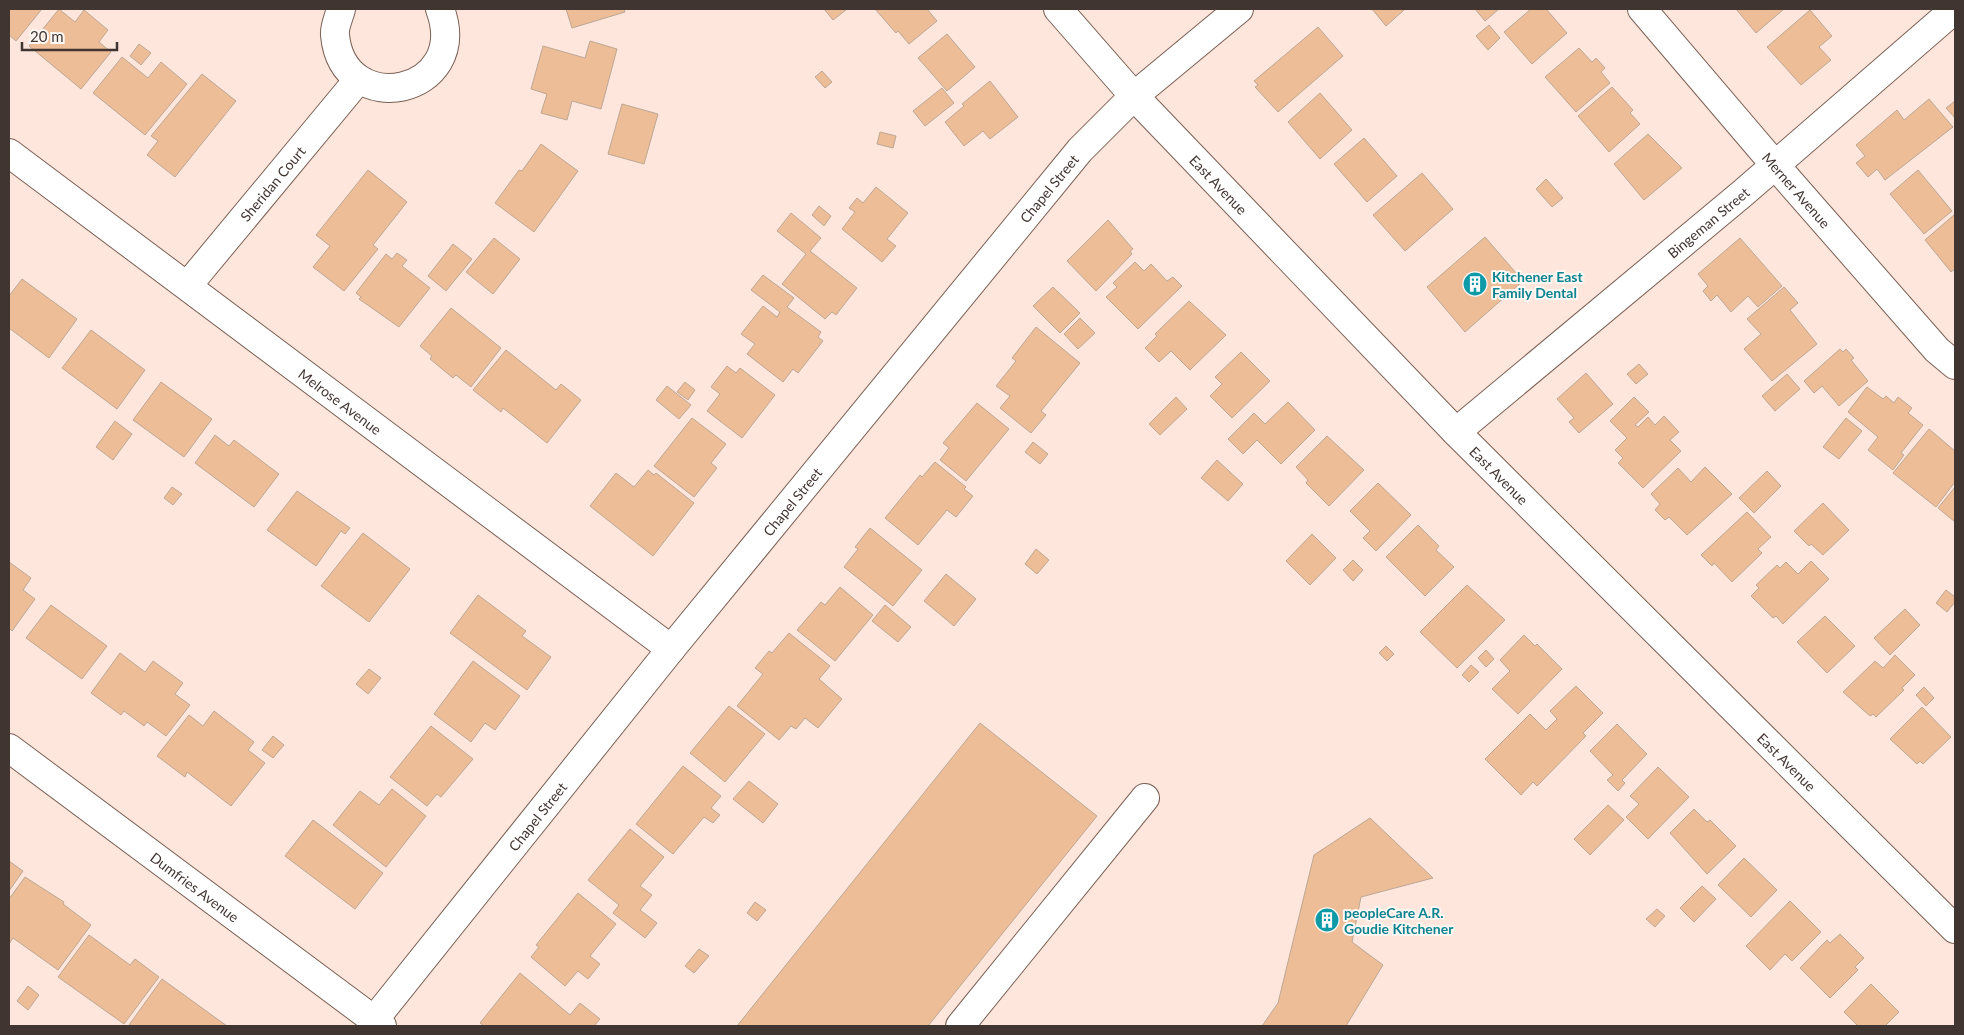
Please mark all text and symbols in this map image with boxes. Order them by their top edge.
scale bar [22,20,118,52]
text: 20 m [30,27,64,45]
street label: Sheridan Court [236,142,308,224]
street label: Merner Avenue [1759,149,1834,231]
street label: Chapel Street [1016,151,1082,226]
street label: East Avenue [1186,151,1251,218]
street label: Bingeman Street [1664,183,1753,261]
place label: Kitchener East Family Dental [1492,268,1583,301]
building icon: Kitchener East Family Dental [1462,271,1488,297]
street label: Melrose Avenue [296,365,385,438]
street label: East Avenue [1467,442,1532,508]
street label: Chapel Street [759,464,825,539]
street label: East Avenue [1754,729,1820,794]
street label: Chapel Street [504,778,570,854]
street label: Dumfries Avenue [147,848,243,925]
place label: peopleCare A.R. Goudie Kitchener [1344,904,1454,937]
building icon: peopleCare A.R. Goudie Kitchener [1314,907,1340,933]

